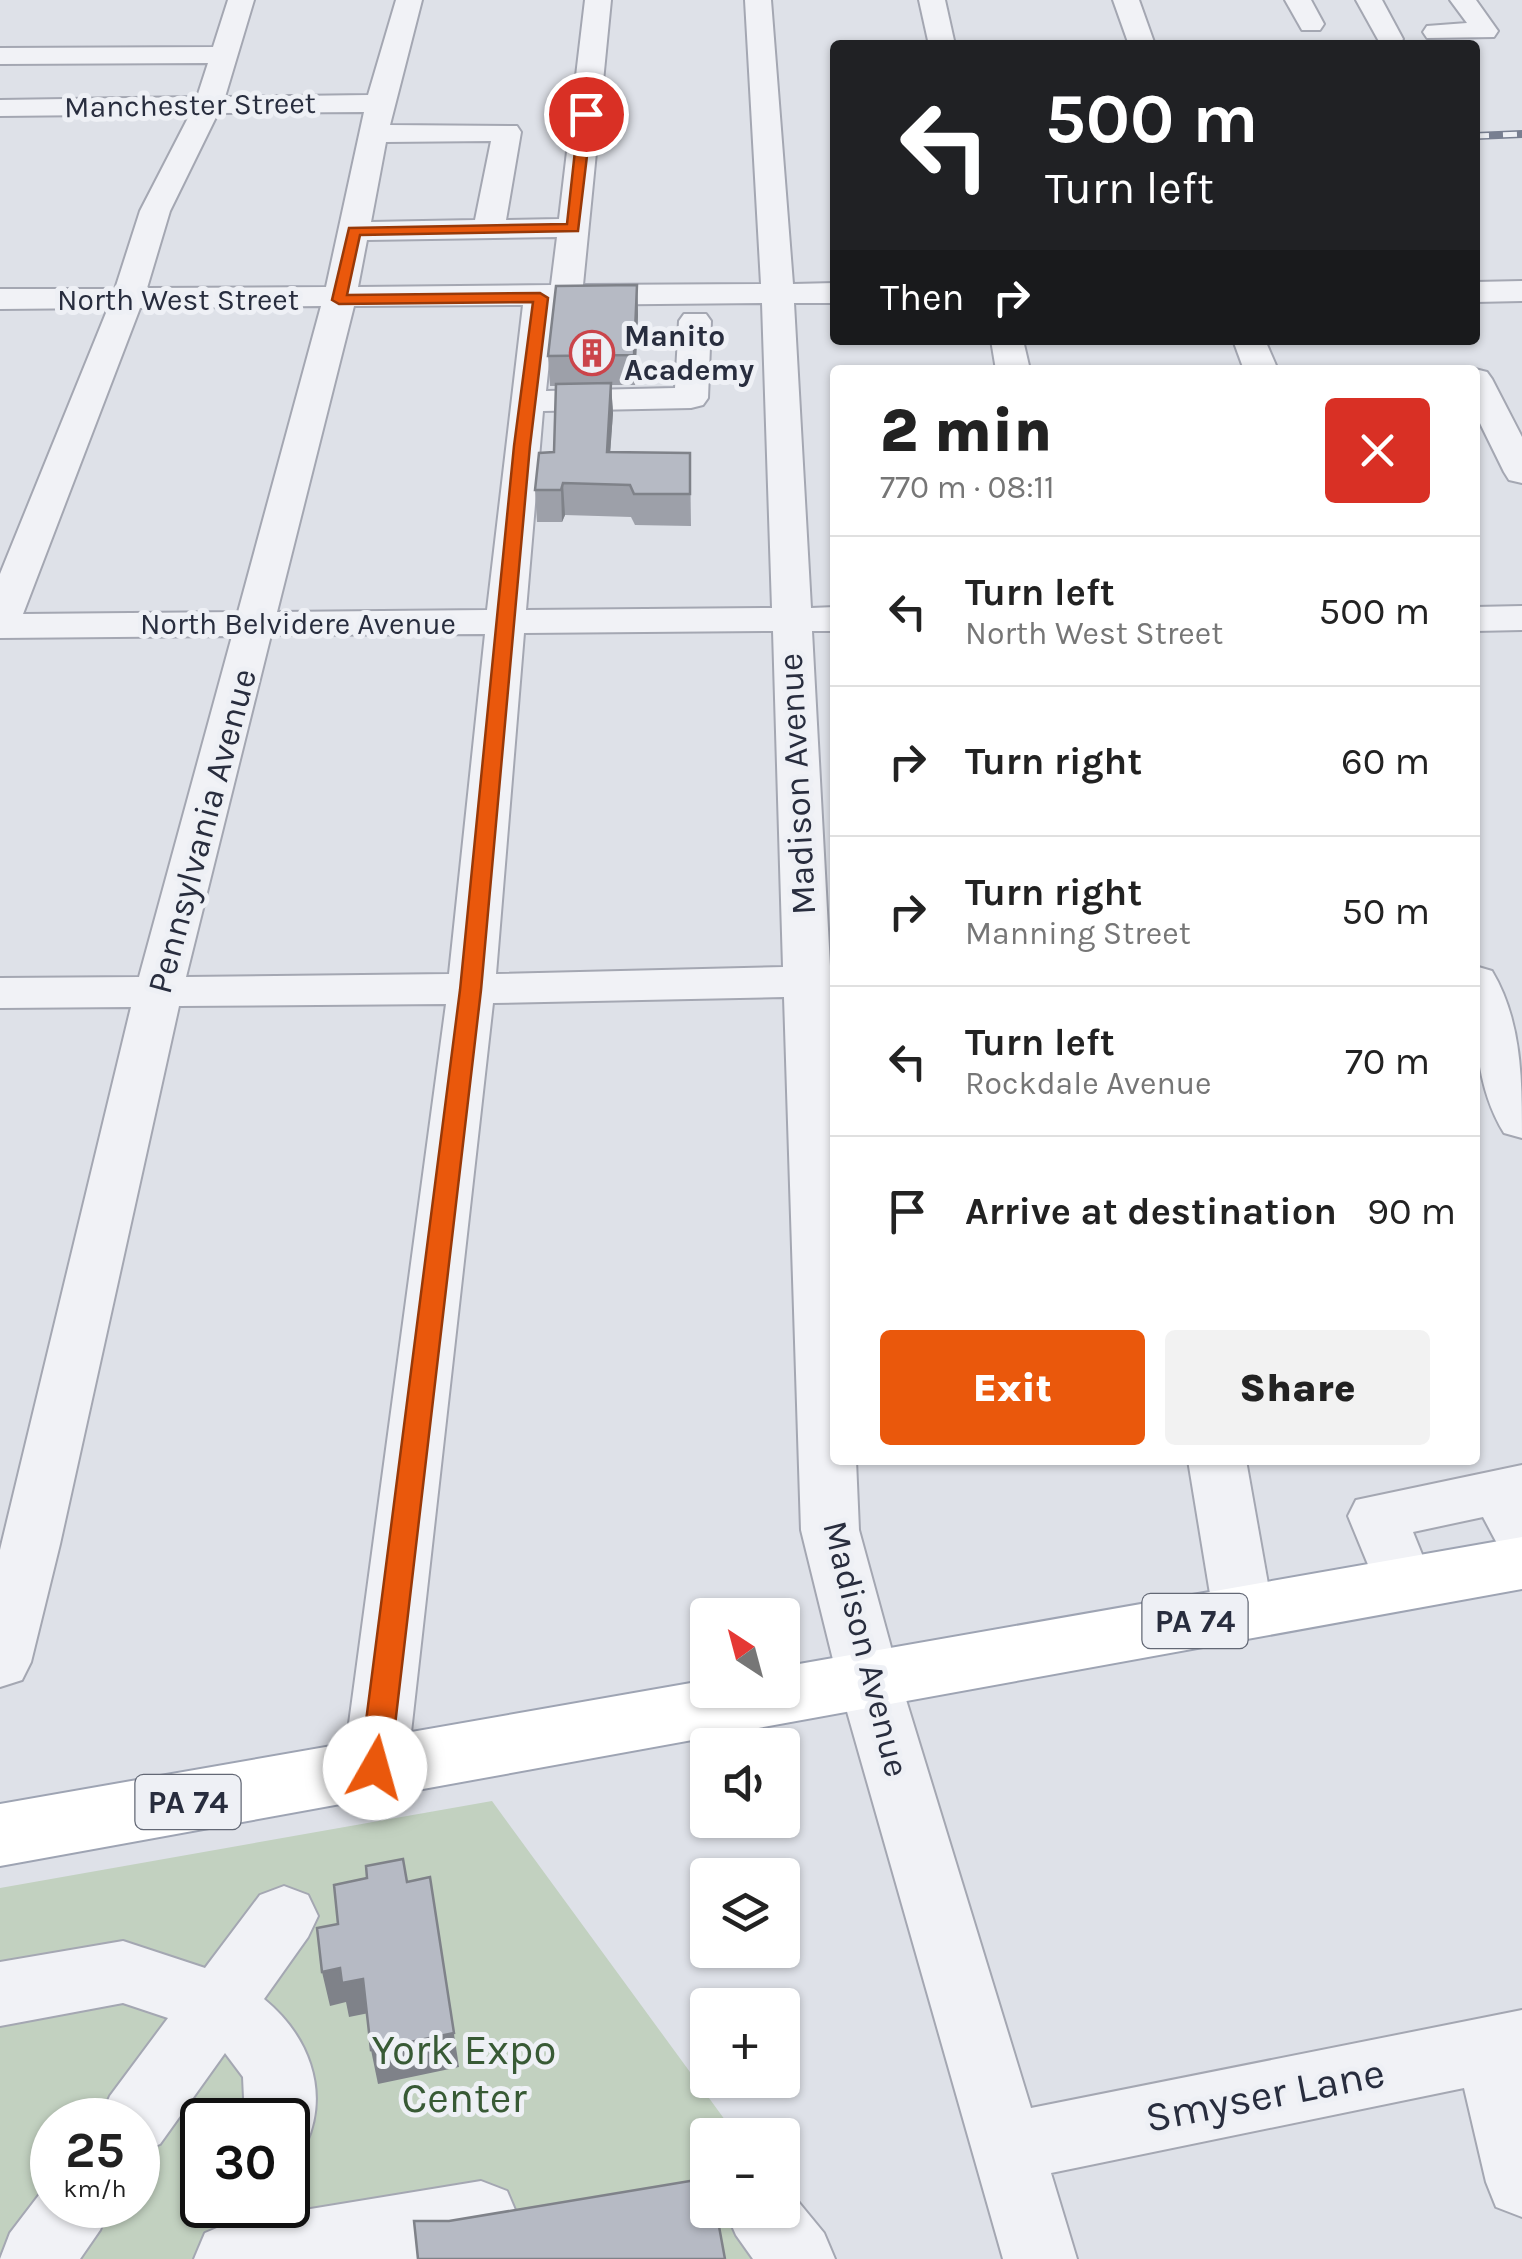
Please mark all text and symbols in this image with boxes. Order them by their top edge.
pin [544,72,629,157]
text: 500 m [1045,78,1258,160]
icon: left [880,80,1010,210]
street label: Manchester Street [64,85,316,125]
icon: arrive [559,87,614,142]
text: Turn left [1045,162,1214,214]
icon: right [984,270,1039,325]
text: Then [880,275,964,320]
street label: North West Street [57,282,299,318]
place label: Manito Academy [624,318,754,388]
building icon: Manito Academy [569,330,615,376]
text: 2 min [880,396,1052,466]
button: close [1325,398,1430,503]
text: 770 m · 08:11 [880,469,1055,506]
text: Turn left [965,570,1115,615]
icon: left [880,584,935,639]
text: 500 m [1319,589,1430,634]
street label: North Belvidere Avenue [140,606,456,642]
text: North West Street [965,615,1223,652]
street label: Madison Avenue [770,652,824,916]
street label: Pennsylvania Avenue [139,664,265,998]
icon: right [880,734,935,789]
text: Turn right [965,739,1142,784]
text: 60 m [1341,739,1430,784]
text: Turn right [965,870,1142,915]
icon: right [880,884,935,939]
text: 50 m [1341,889,1430,934]
text: Manning Street [965,915,1191,952]
text: Turn left [965,1020,1115,1065]
icon: left [880,1034,935,1089]
text: 70 m [1345,1039,1430,1084]
text: Rockdale Avenue [965,1065,1212,1102]
icon: arrive [880,1184,935,1239]
text: Arrive at destination [965,1189,1337,1234]
text: 90 m [1367,1189,1456,1234]
button: Exit [880,1330,1145,1445]
button: Share [1165,1330,1430,1445]
street label: Madison Avenue [814,1517,918,1781]
road number: PA 74 [1142,1594,1248,1648]
north arrow [690,1598,800,1708]
map controls [690,1598,800,2228]
position arrow [323,1716,427,1820]
button: sound [690,1728,800,1838]
road number: PA 74 [136,1775,240,1829]
button: layers [690,1858,800,1968]
button: + [690,1988,800,2098]
park label: York Expo Center [372,2025,556,2123]
street label: Smyser Lane [1141,2047,1389,2143]
speed limit sign: 30 [180,2098,310,2228]
button: − [690,2118,800,2228]
text: 25 [65,2121,125,2180]
text: km/h [63,2174,127,2203]

